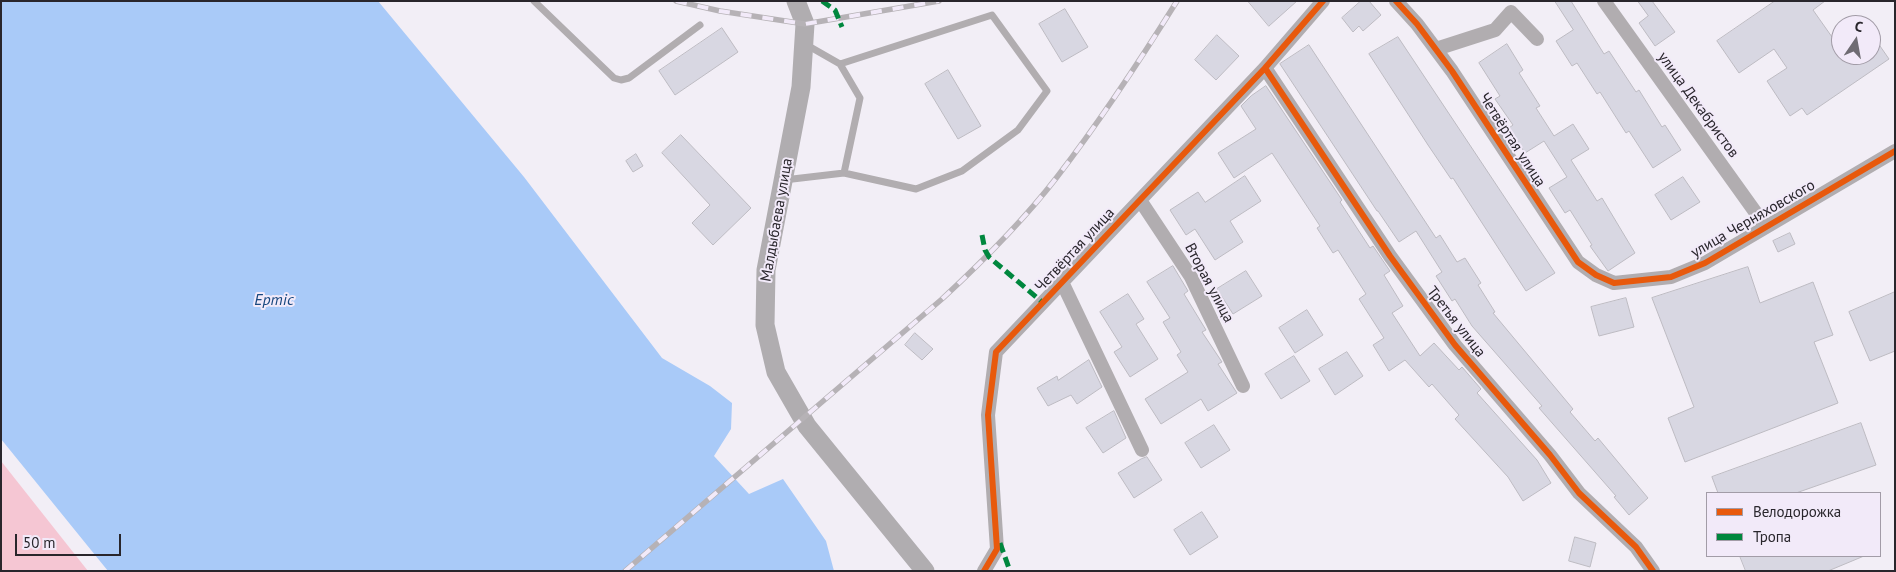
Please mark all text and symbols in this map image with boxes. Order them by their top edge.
north arrow [1831,15,1881,65]
text: С [1853,17,1865,36]
street label: улица Декабристов [1654,49,1742,161]
street label: Четвёртая улица [1475,90,1549,190]
street label: Малдыбаева улица [757,157,797,283]
street label: улица Черняховского [1688,176,1818,262]
street label: Четвёртая улица [1031,204,1119,296]
street label: Вторая улица [1181,240,1237,326]
street label: Третья улица [1423,283,1489,361]
water label: Ертіс [254,290,294,310]
legend [1706,492,1881,557]
text: Велодорожка [1753,502,1841,521]
scale bar [18,524,124,556]
text: Тропа [1753,527,1791,546]
text: 50 m [23,533,56,552]

